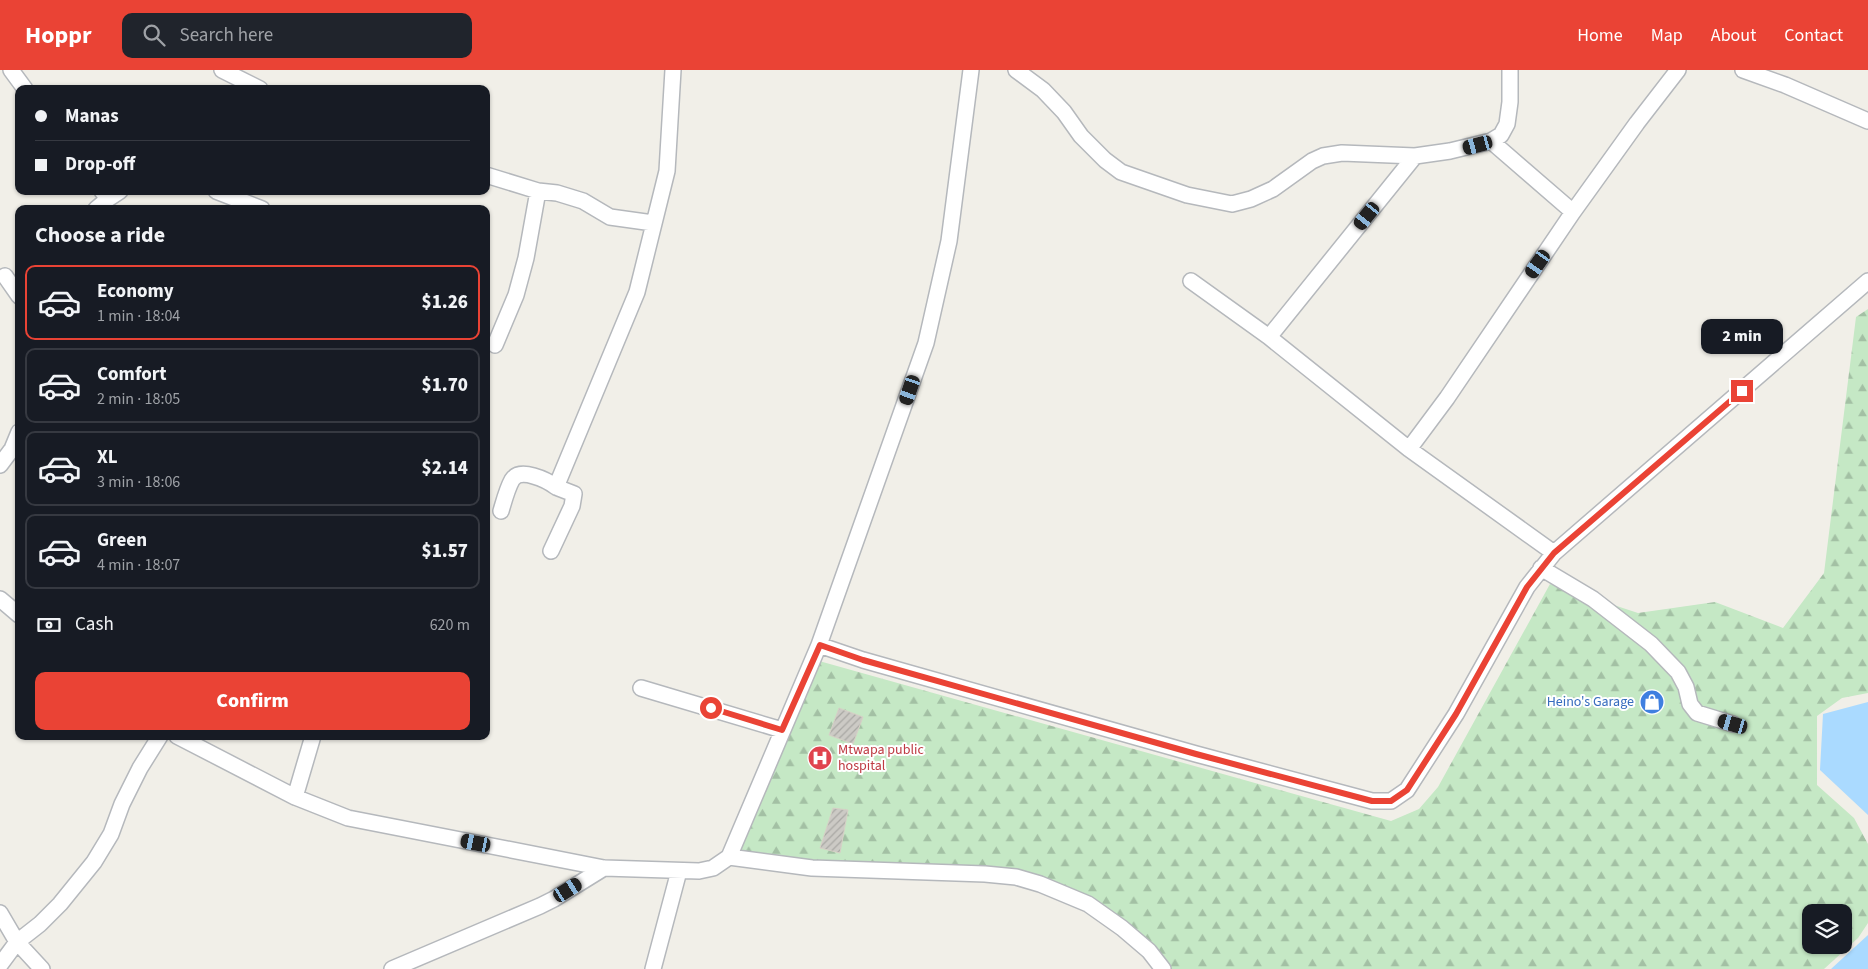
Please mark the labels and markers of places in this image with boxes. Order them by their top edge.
shop icon: Heino's Garage [1639,689,1665,715]
place label: Heino's Garage [1547,692,1634,712]
place label: Mtwapa public hospital [838,740,924,776]
hospital icon: Mtwapa public hospital [807,745,833,771]

